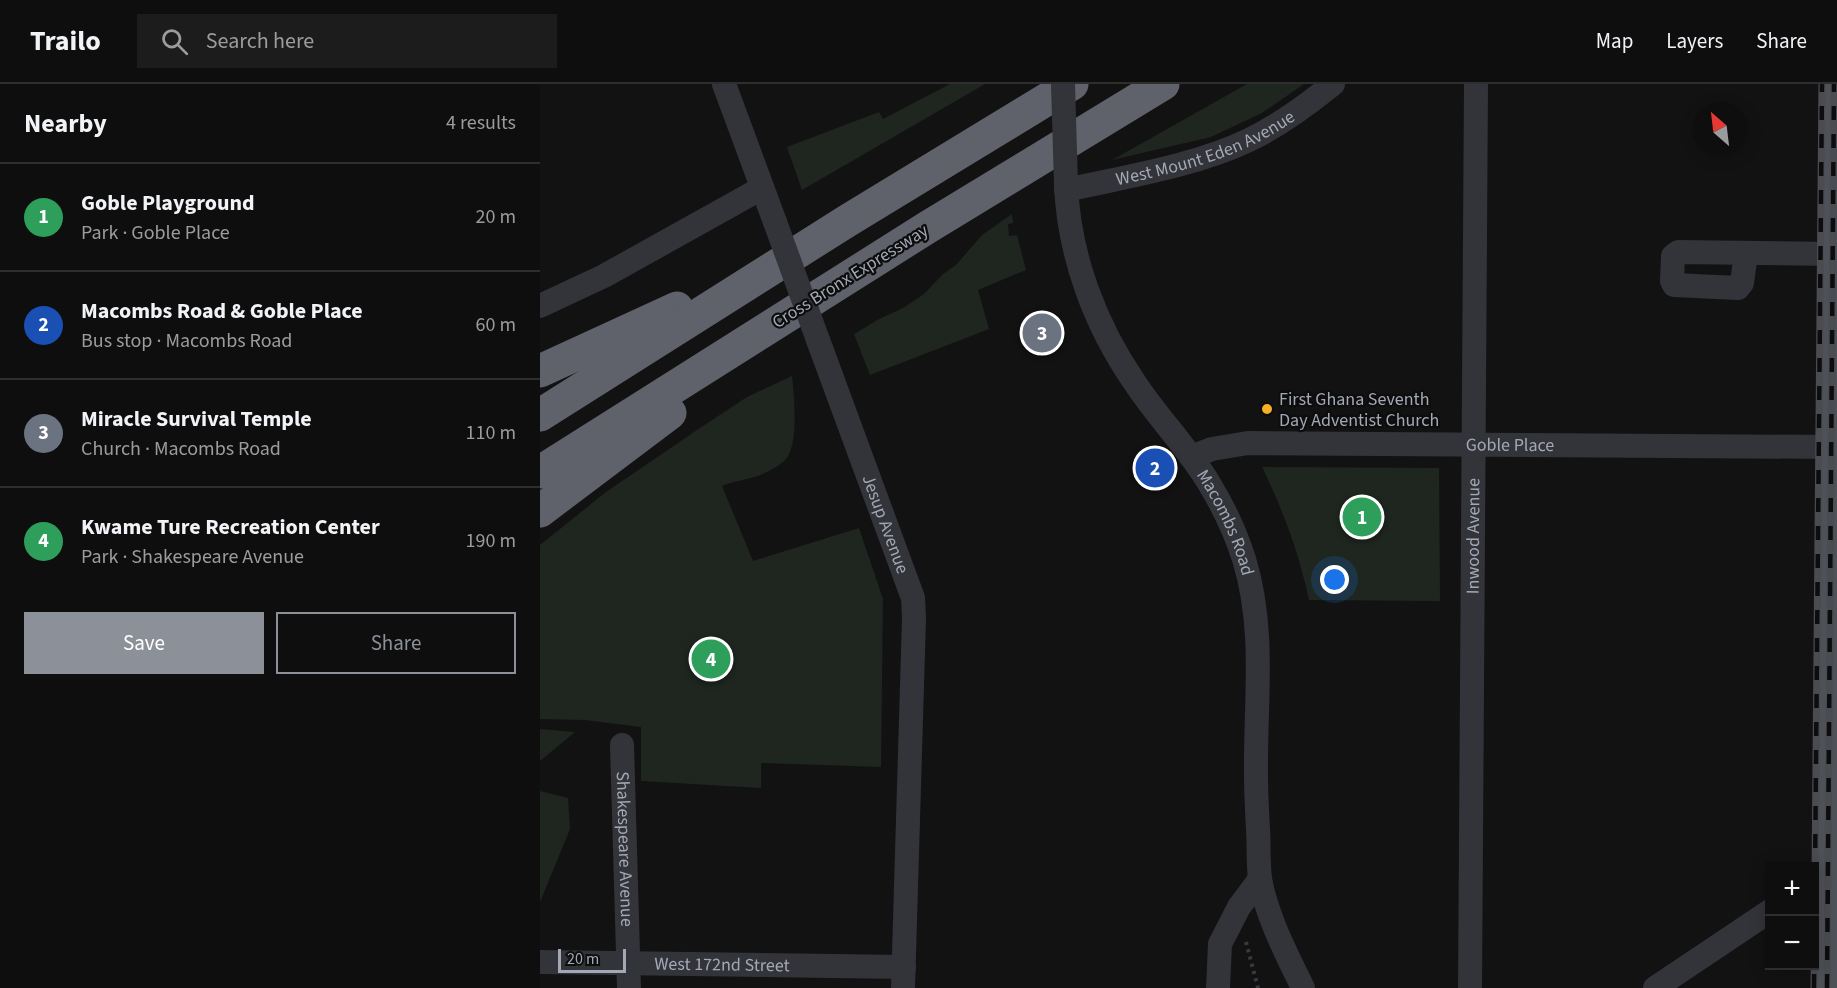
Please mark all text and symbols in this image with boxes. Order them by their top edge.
search box [137,14,557,68]
text: Trailo [30,21,101,61]
icon: search [158,25,191,58]
text: Search here [206,25,314,57]
text: Map [1596,26,1633,56]
text: Layers [1666,26,1723,56]
text: Share [1756,26,1807,56]
north arrow [1693,102,1747,156]
text: Nearby [24,105,107,142]
street label: West Mount Eden Avenue [1114,105,1300,192]
text: 4 results [446,109,516,137]
text: Goble Playground [81,187,255,219]
text: 1 [38,203,49,231]
text: 20 m [476,203,516,231]
street label: Cross Bronx Expressway [767,218,934,335]
text: Park · Goble Place [81,219,230,247]
text: Macombs Road & Goble Place [81,295,363,327]
pin: 3 [1022,310,1062,356]
text: 2 [38,311,49,339]
text: 60 m [476,311,516,339]
text: Bus stop · Macombs Road [81,327,292,355]
place label: First Ghana Seventh Day Adventist Church [1279,387,1439,433]
marker: First Ghana Seventh Day Adventist Church [1260,402,1274,416]
text: Miracle Survival Temple [81,403,312,435]
text: 3 [38,419,49,447]
text: 110 m [466,419,516,447]
street label: Goble Place [1466,432,1554,458]
text: Church · Macombs Road [81,435,281,463]
pin: 2 [1136,446,1174,490]
street label: Macombs Road [1190,465,1260,578]
street label: Jesup Avenue [856,471,915,577]
street label: Inwood Avenue [1461,478,1486,594]
pin: 1 [1342,494,1382,540]
text: Kwame Ture Recreation Center [81,511,380,543]
text: 4 [38,527,49,555]
text: 190 m [466,527,516,555]
text: Park · Shakespeare Avenue [81,543,304,571]
your location [1320,565,1349,594]
button: Save [24,612,264,674]
button: Share [276,612,516,674]
pin: 4 [692,636,730,682]
street label: Shakespeare Avenue [610,771,639,927]
map controls [1765,862,1819,970]
button: + [1765,862,1819,916]
button: − [1765,916,1819,970]
scale bar [558,946,626,974]
text: 20 m [567,948,599,970]
street label: West 172nd Street [654,952,790,978]

